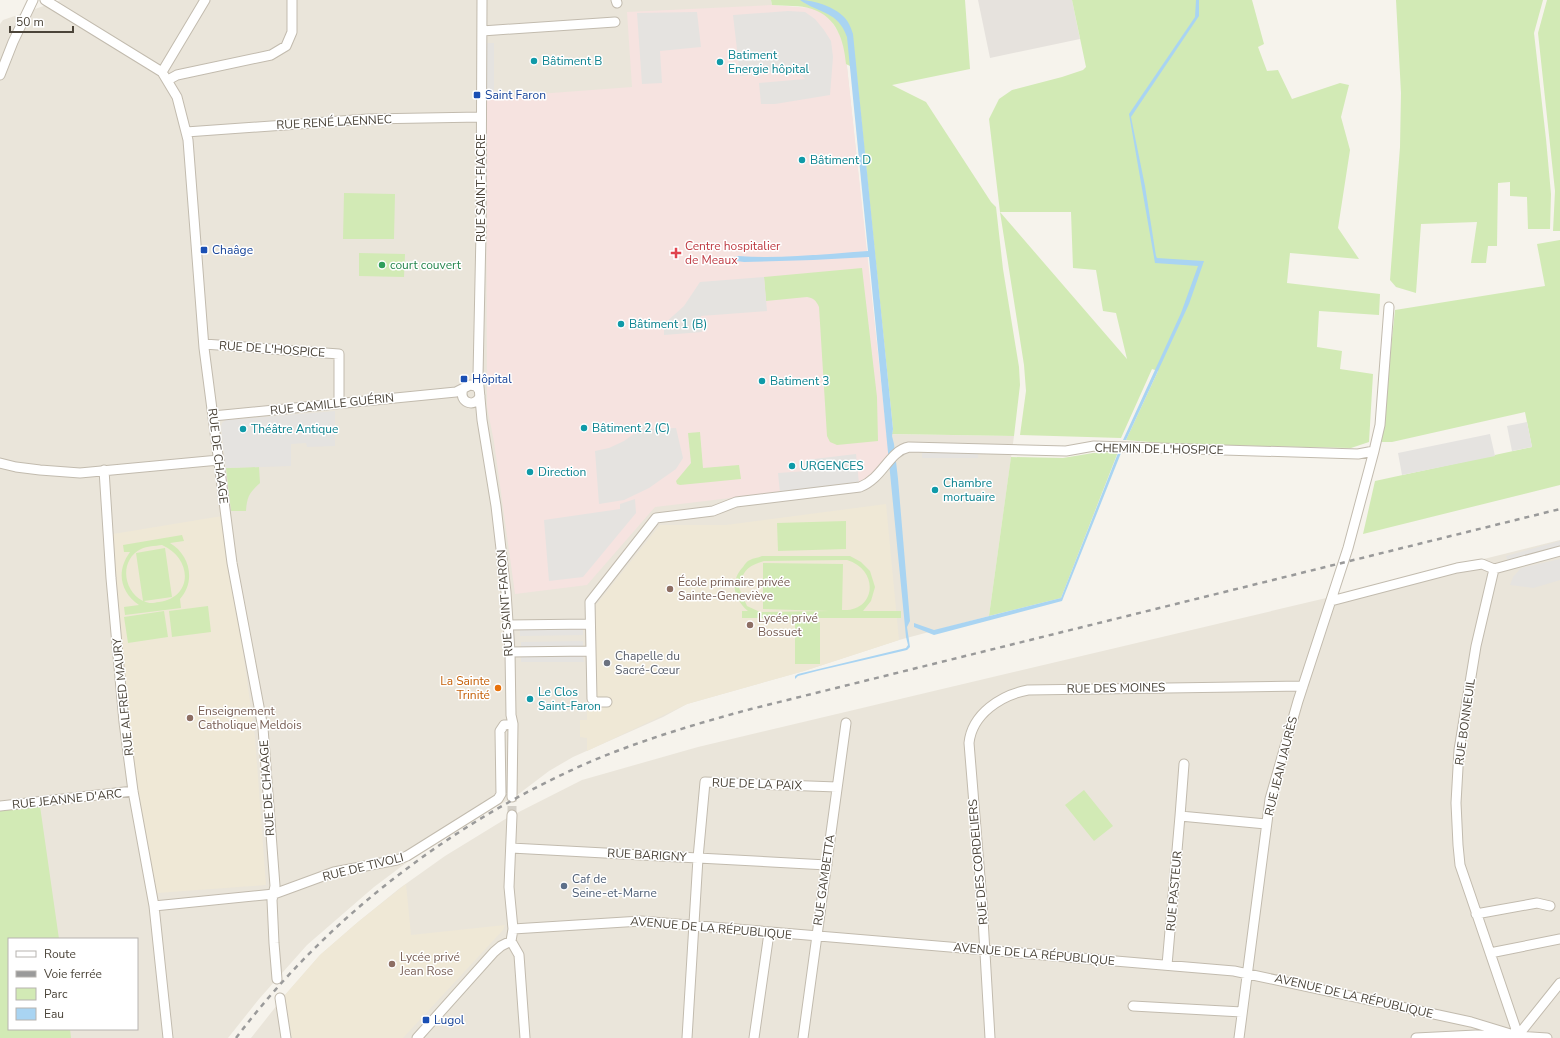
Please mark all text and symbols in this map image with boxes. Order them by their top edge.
scale bar [10,8,73,34]
text: 50 m [16,14,44,30]
place label: Batiment Energie hôpital [728,47,810,77]
place label: Bâtiment B [542,53,602,69]
marker: Bâtiment B [529,56,539,66]
marker: Batiment Energie hôpital [715,57,725,67]
place label: Saint Faron [485,87,546,103]
marker: Saint Faron [472,90,482,100]
street label: RUE RENÉ LAENNEC [276,111,392,133]
street label: RUE SAINT-FIACRE [473,134,489,242]
place label: Bâtiment D [810,152,871,168]
marker: Bâtiment D [797,155,807,165]
place label: Centre hospitalier de Meaux [685,238,781,268]
place label: Chaâge [212,242,253,258]
marker: Chaâge [199,245,209,255]
marker: Centre hospitalier de Meaux [670,247,682,259]
place label: court couvert [390,257,462,273]
marker: court couvert [377,260,387,270]
place label: Bâtiment 1 (B) [629,316,707,332]
marker: Bâtiment 1 (B) [616,319,626,329]
street label: RUE DE L'HOSPICE [218,337,326,361]
place label: Hôpital [472,371,512,387]
place label: Batiment 3 [770,373,829,389]
marker: Hôpital [459,374,469,384]
marker: Batiment 3 [757,376,767,386]
street label: RUE CAMILLE GUÉRIN [269,390,395,418]
street label: RUE DE CHAAGE [204,407,232,505]
place label: Bâtiment 2 (C) [592,420,670,436]
place label: Théâtre Antique [251,421,338,437]
marker: Bâtiment 2 (C) [579,423,589,433]
marker: Théâtre Antique [238,424,248,434]
street label: CHEMIN DE L'HOSPICE [1094,440,1224,458]
place label: URGENCES [800,458,864,474]
marker: URGENCES [787,461,797,471]
place label: Direction [538,464,586,480]
marker: Direction [525,467,535,477]
place label: Chambre mortuaire [943,475,995,505]
marker: Chambre mortuaire [930,485,940,495]
street label: RUE SAINT-FARON [493,549,517,657]
place label: École primaire privée Sainte-Geneviève [678,574,790,604]
marker: École primaire privée Sainte-Geneviève [665,584,675,594]
place label: Lycée privé Bossuet [758,610,818,640]
marker: Lycée privé Bossuet [745,620,755,630]
street label: RUE ALFRED MAURY [109,636,137,757]
place label: Chapelle du Sacré-Cœur [615,648,680,678]
marker: Chapelle du Sacré-Cœur [602,658,612,668]
place label: La Sainte Trinité [440,673,490,703]
street label: RUE BONNEUIL [1451,677,1479,766]
street label: RUE DES MOINES [1066,679,1166,697]
marker: La Sainte Trinité [493,683,503,693]
place label: Le Clos Saint-Faron [538,684,601,714]
marker: Le Clos Saint-Faron [525,694,535,704]
place label: Enseignement Catholique Meldois [198,703,302,733]
marker: Enseignement Catholique Meldois [185,713,195,723]
street label: RUE JEAN JAURÈS [1261,715,1301,817]
street label: RUE DE CHAAGE [256,740,278,836]
street label: RUE DE LA PAIX [712,774,803,794]
street label: RUE JEANNE D'ARC [11,785,123,813]
street label: RUE DES CORDELIERS [965,799,991,925]
street label: RUE GAMBETTA [810,833,838,927]
street label: RUE BARIGNY [607,845,688,865]
street label: RUE DE TIVOLI [321,849,405,885]
street label: RUE PASTEUR [1163,850,1185,932]
place label: Caf de Seine-et-Marne [572,871,657,901]
marker: Caf de Seine-et-Marne [559,881,569,891]
street label: AVENUE DE LA RÉPUBLIQUE [630,913,792,943]
legend [8,938,138,1030]
street label: AVENUE DE LA RÉPUBLIQUE [953,939,1115,969]
text: Route [44,946,76,962]
place label: Lycée privé Jean Rose [399,949,460,979]
marker: Lycée privé Jean Rose [387,959,397,969]
text: Voie ferrée [43,966,102,982]
street label: AVENUE DE LA RÉPUBLIQUE [1273,970,1435,1022]
text: Parc [44,986,68,1002]
text: Eau [44,1006,64,1022]
place label: Lugol [434,1012,465,1028]
marker: Lugol [421,1015,431,1025]

